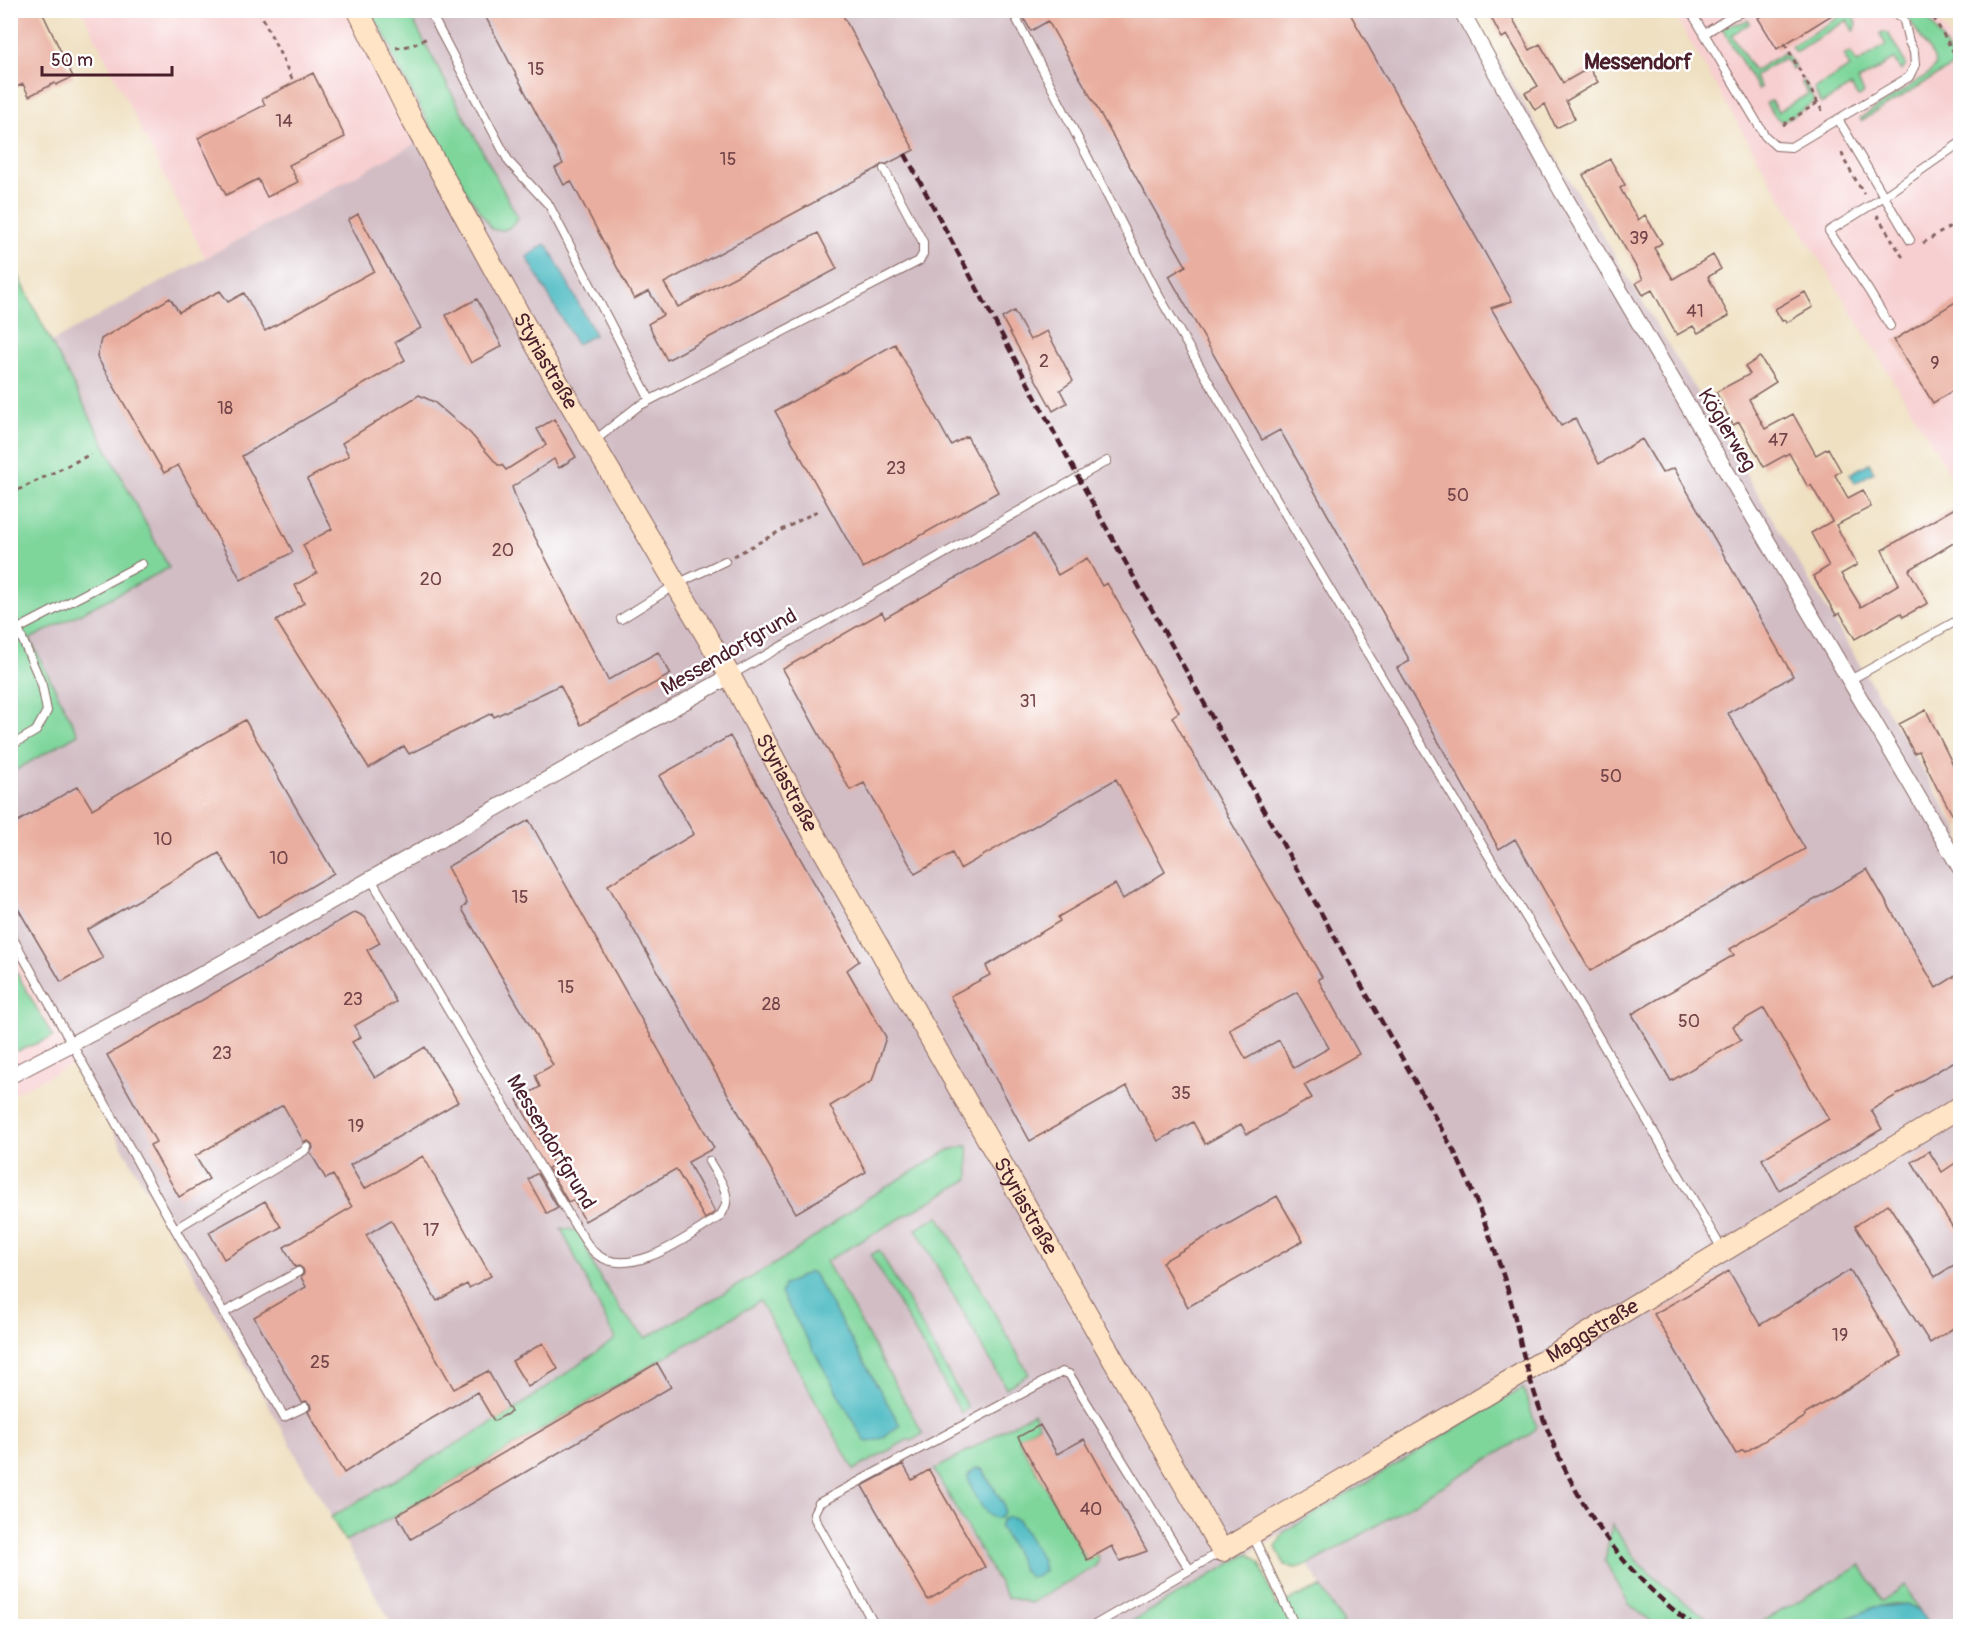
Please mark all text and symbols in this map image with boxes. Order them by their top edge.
scale bar [42,39,172,77]
district label: Messendorf [1584,48,1693,76]
text: 50 m [51,49,93,72]
house number: 15 [528,58,544,81]
house number: 14 [275,110,293,133]
house number: 15 [720,148,736,171]
house number: 39 [1629,227,1649,250]
house number: 41 [1686,300,1704,323]
street label: Styriastraße [507,308,584,415]
house number: 2 [1039,350,1049,373]
house number: 9 [1930,352,1940,375]
street label: Köglerweg [1692,383,1762,477]
house number: 18 [217,397,233,420]
house number: 47 [1768,429,1788,452]
house number: 23 [886,457,906,480]
house number: 50 [1447,484,1469,507]
house number: 20 [492,539,514,562]
house number: 20 [420,568,442,591]
street label: Messendorfgrund [656,602,802,702]
house number: 31 [1019,690,1037,713]
street label: Styriastraße [750,729,824,837]
house number: 50 [1600,765,1622,788]
house number: 10 [153,828,173,851]
house number: 10 [269,847,289,870]
house number: 15 [512,886,528,909]
house number: 15 [558,976,574,999]
house number: 23 [343,988,363,1011]
house number: 28 [761,993,781,1016]
house number: 50 [1678,1010,1700,1033]
house number: 23 [212,1042,232,1065]
street label: Messendorfgrund [500,1070,602,1214]
house number: 35 [1171,1082,1191,1105]
house number: 19 [348,1115,364,1138]
street label: Styriastraße [987,1152,1064,1260]
house number: 17 [423,1219,440,1242]
street label: Maggstraße [1541,1292,1644,1369]
house number: 19 [1832,1324,1848,1347]
house number: 25 [310,1351,330,1374]
house number: 40 [1080,1498,1102,1521]

